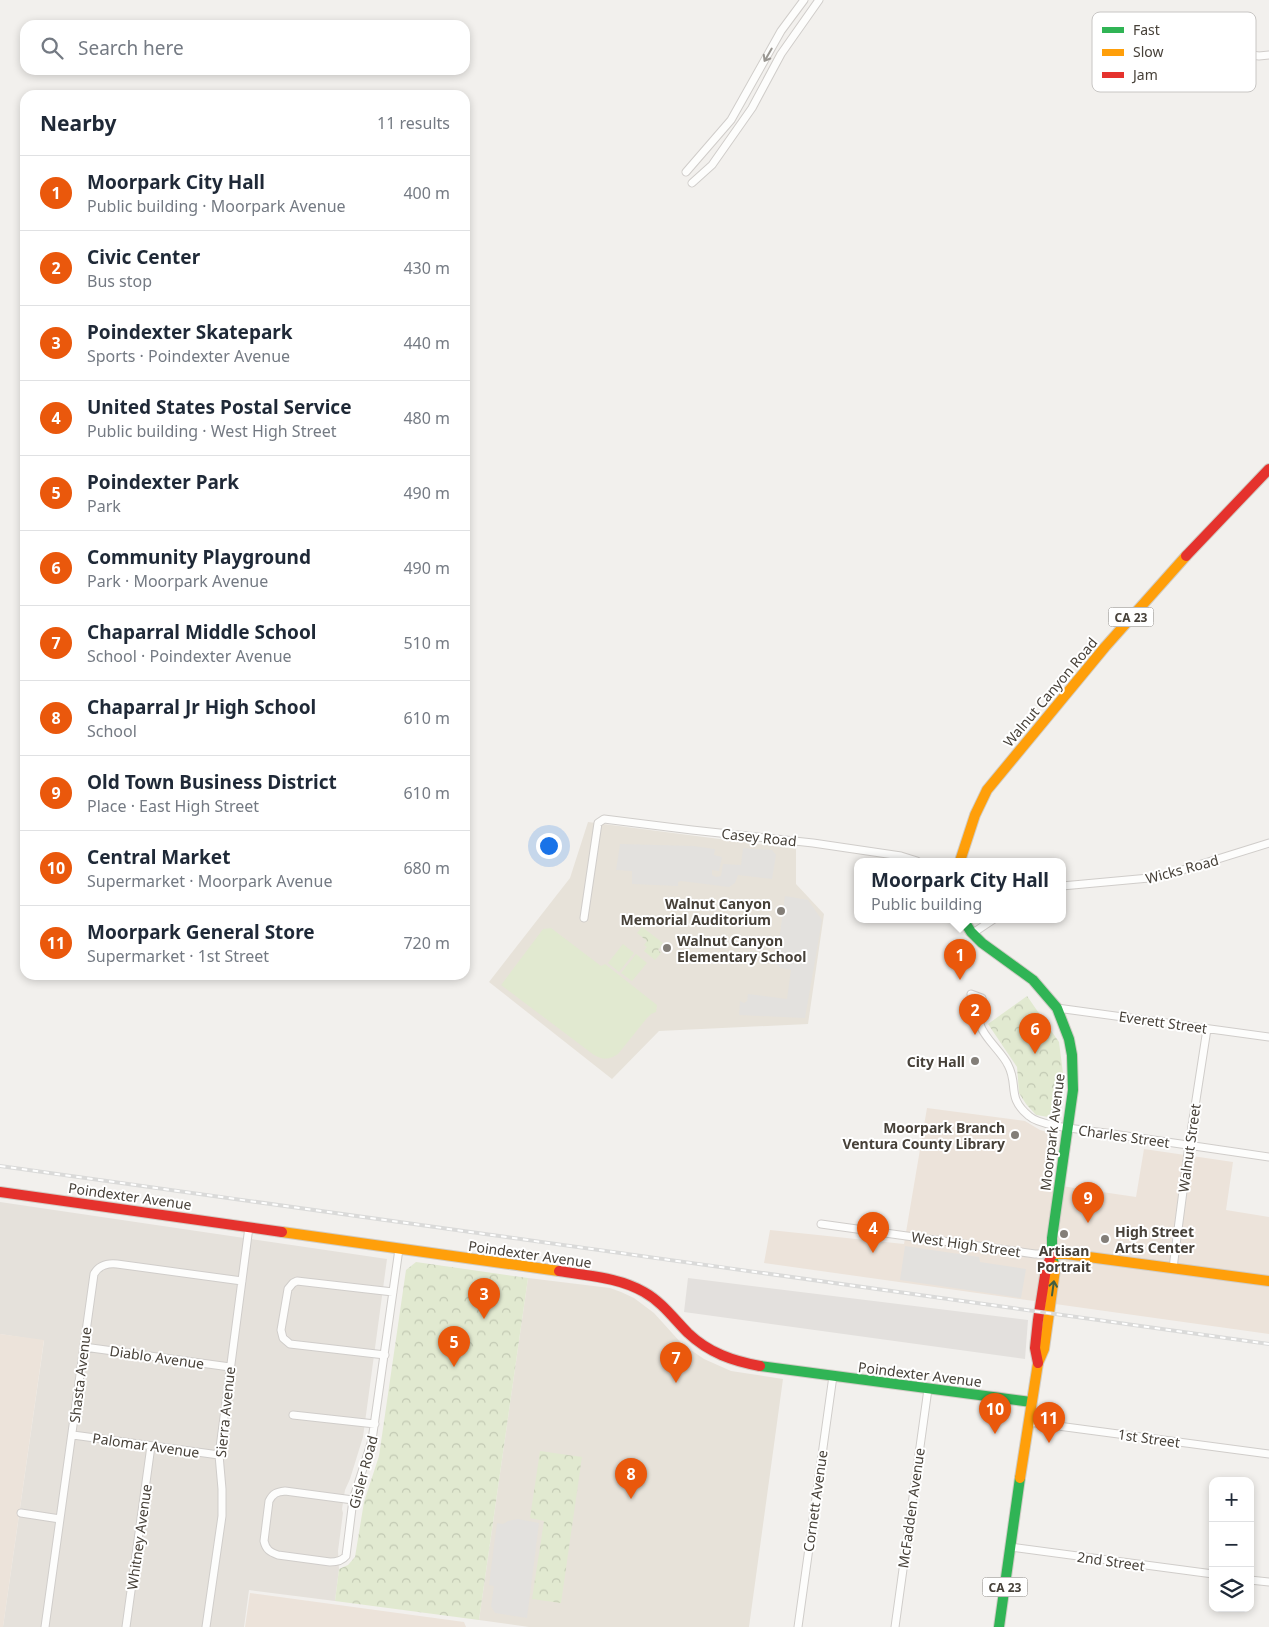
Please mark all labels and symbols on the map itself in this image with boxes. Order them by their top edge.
legend [1092,12,1256,92]
text: Fast [1133,20,1160,39]
text: Slow [1133,42,1164,61]
one-way arrow [762,48,772,62]
text: Jam [1131,65,1158,84]
road number: CA 23 [1108,608,1154,626]
street label: Walnut Canyon Road [999,633,1101,751]
street label: Casey Road [720,824,798,850]
your location [536,833,562,859]
street label: Wicks Road [1143,850,1221,888]
place label: Walnut Canyon Memorial Auditorium [621,894,771,929]
marker: Walnut Canyon Memorial Auditorium [775,905,787,917]
place label: Walnut Canyon Elementary School [677,931,807,966]
pin: 1 [944,939,976,980]
marker: Walnut Canyon Elementary School [661,942,673,954]
pin: 2 [959,994,991,1035]
street label: Everett Street [1118,1006,1208,1038]
pin: 6 [1019,1013,1051,1054]
place label: City Hall [907,1052,965,1071]
marker: City Hall [969,1055,981,1067]
street label: Moorpark Avenue [1035,1072,1069,1192]
street label: Walnut Street [1173,1102,1205,1194]
place label: Moorpark Branch Ventura County Library [842,1118,1005,1153]
street label: Charles Street [1077,1120,1171,1152]
marker: Moorpark Branch Ventura County Library [1009,1129,1021,1141]
street label: Poindexter Avenue [67,1178,193,1214]
pin: 9 [1072,1182,1104,1223]
pin: 4 [857,1212,889,1253]
place label: High Street Arts Center [1115,1222,1196,1257]
street label: West High Street [910,1227,1022,1261]
marker: Artisan Portrait [1058,1228,1070,1240]
marker: High Street Arts Center [1099,1233,1111,1245]
street label: Poindexter Avenue [467,1236,593,1272]
place label: Artisan Portrait [1037,1241,1091,1276]
pin: 3 [468,1278,500,1319]
one-way arrow [1048,1280,1058,1296]
street label: Shasta Avenue [65,1326,95,1424]
pin: 5 [438,1326,470,1367]
street label: Diablo Avenue [109,1341,206,1373]
pin: 7 [660,1342,692,1383]
street label: Poindexter Avenue [857,1357,983,1391]
street label: Sierra Avenue [211,1366,239,1458]
pin: 10 [979,1393,1011,1434]
pin: 11 [1033,1402,1065,1443]
street label: 1st Street [1117,1424,1181,1452]
street label: Palomar Avenue [91,1428,201,1462]
street label: Gisler Road [344,1433,382,1511]
street label: McFadden Avenue [893,1447,929,1569]
street label: Cornett Avenue [798,1449,832,1553]
pin: 8 [615,1458,647,1499]
street label: Whitney Avenue [122,1483,156,1591]
street label: 2nd Street [1076,1547,1146,1575]
road number: CA 23 [982,1578,1028,1596]

